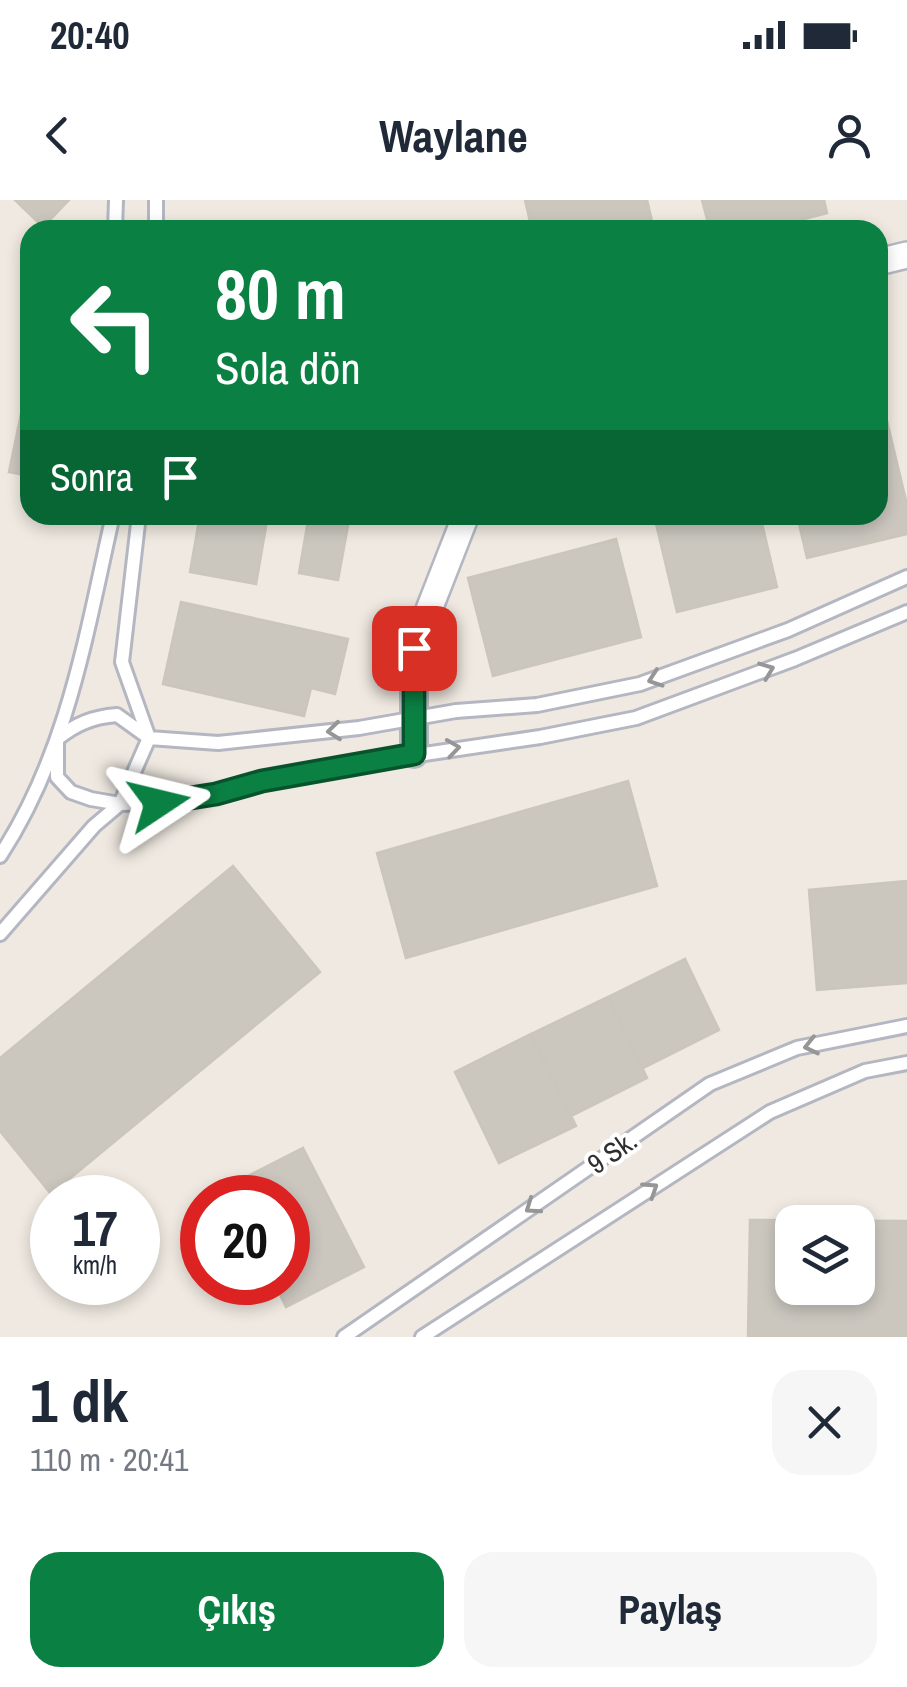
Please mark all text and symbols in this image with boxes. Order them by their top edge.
text: 20:40 [50,10,130,61]
text: Waylane [379,105,528,166]
icon: back [30,108,85,163]
icon: person [822,108,877,163]
text: 80 m [215,247,346,341]
icon: left [50,260,180,390]
text: Sola dön [215,337,361,398]
icon: arrive [153,450,208,505]
text: Sonra [50,452,133,503]
pin [372,606,457,691]
icon: arrive [387,621,442,676]
one-way arrow [757,661,774,682]
one-way arrow [647,668,664,688]
one-way arrow [326,720,342,741]
one-way arrow [445,738,461,759]
position arrow [107,751,211,855]
one-way arrow [803,1034,820,1055]
street label: 9 Sk. [580,1121,644,1183]
speed limit sign: 20 [180,1175,310,1305]
one-way arrow [640,1182,658,1201]
text: 17 [72,1194,118,1262]
one-way arrow [525,1195,543,1213]
map controls [775,1205,875,1305]
button: layers [775,1205,875,1305]
text: km/h [73,1248,117,1282]
text: 1 dk [30,1360,128,1441]
button: close [772,1370,877,1475]
text: 110 m · 20:41 [30,1438,189,1481]
button: Çıkış [30,1552,444,1667]
button: Paylaş [464,1552,877,1667]

